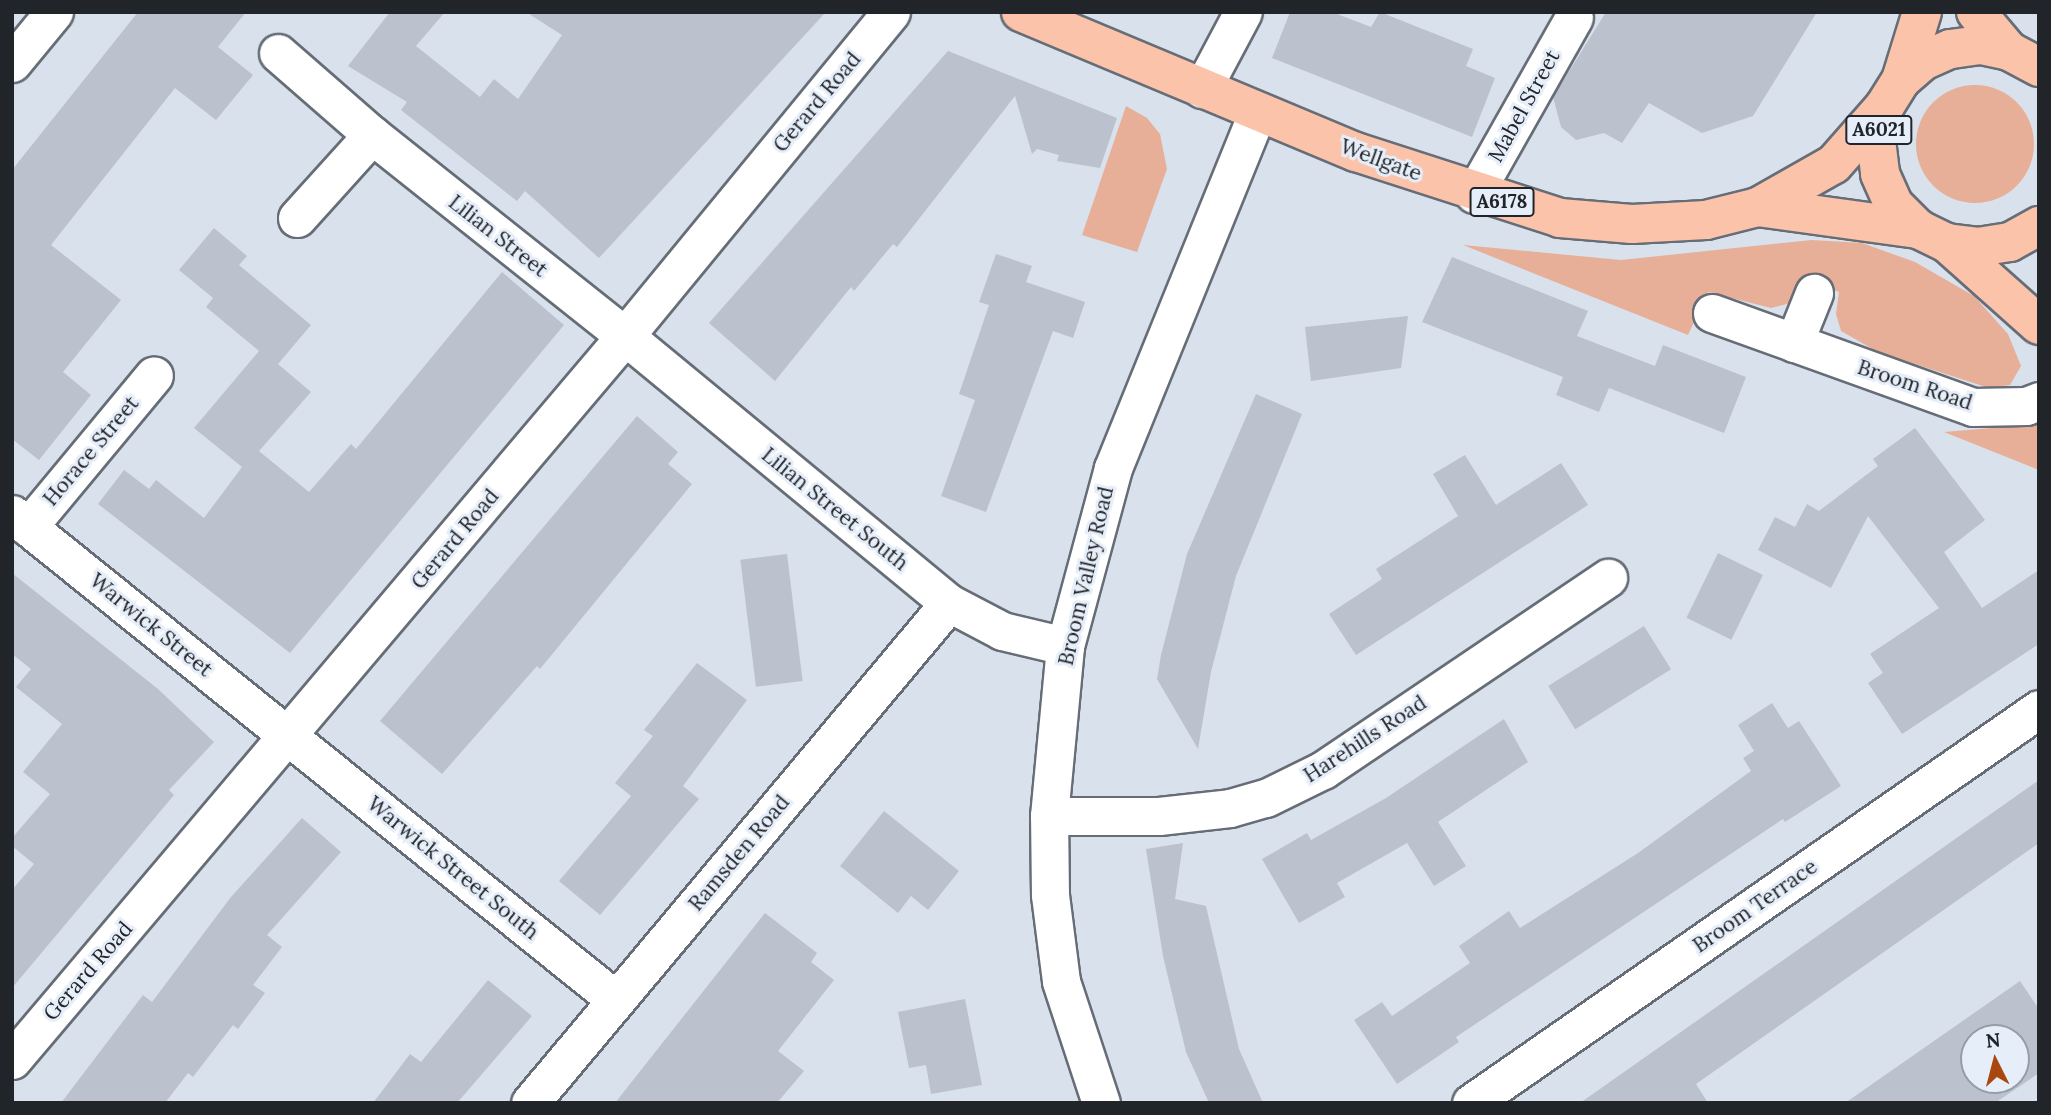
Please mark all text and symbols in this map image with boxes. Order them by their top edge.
street label: Mabel Street [1483,45,1565,167]
street label: Gerard Road [768,47,866,157]
road number: A6021 [1844,114,1914,146]
street label: Wellgate [1337,134,1425,186]
road number: A6178 [1469,186,1535,218]
street label: Lilian Street [444,190,552,282]
street label: Broom Road [1854,355,1976,415]
street label: Horace Street [38,391,144,511]
street label: Lilian Street South [757,442,913,576]
street label: Gerard Road [406,484,504,594]
street label: Broom Valley Road [1053,484,1119,668]
street label: Warwick Street [85,568,217,682]
street label: Harehills Road [1299,690,1431,788]
street label: Ramsden Road [683,790,795,916]
street label: Warwick Street South [362,791,544,945]
street label: Broom Terrace [1688,854,1822,958]
street label: Gerard Road [38,916,138,1026]
north arrow [1960,1024,2030,1094]
text: N [1984,1027,2002,1053]

